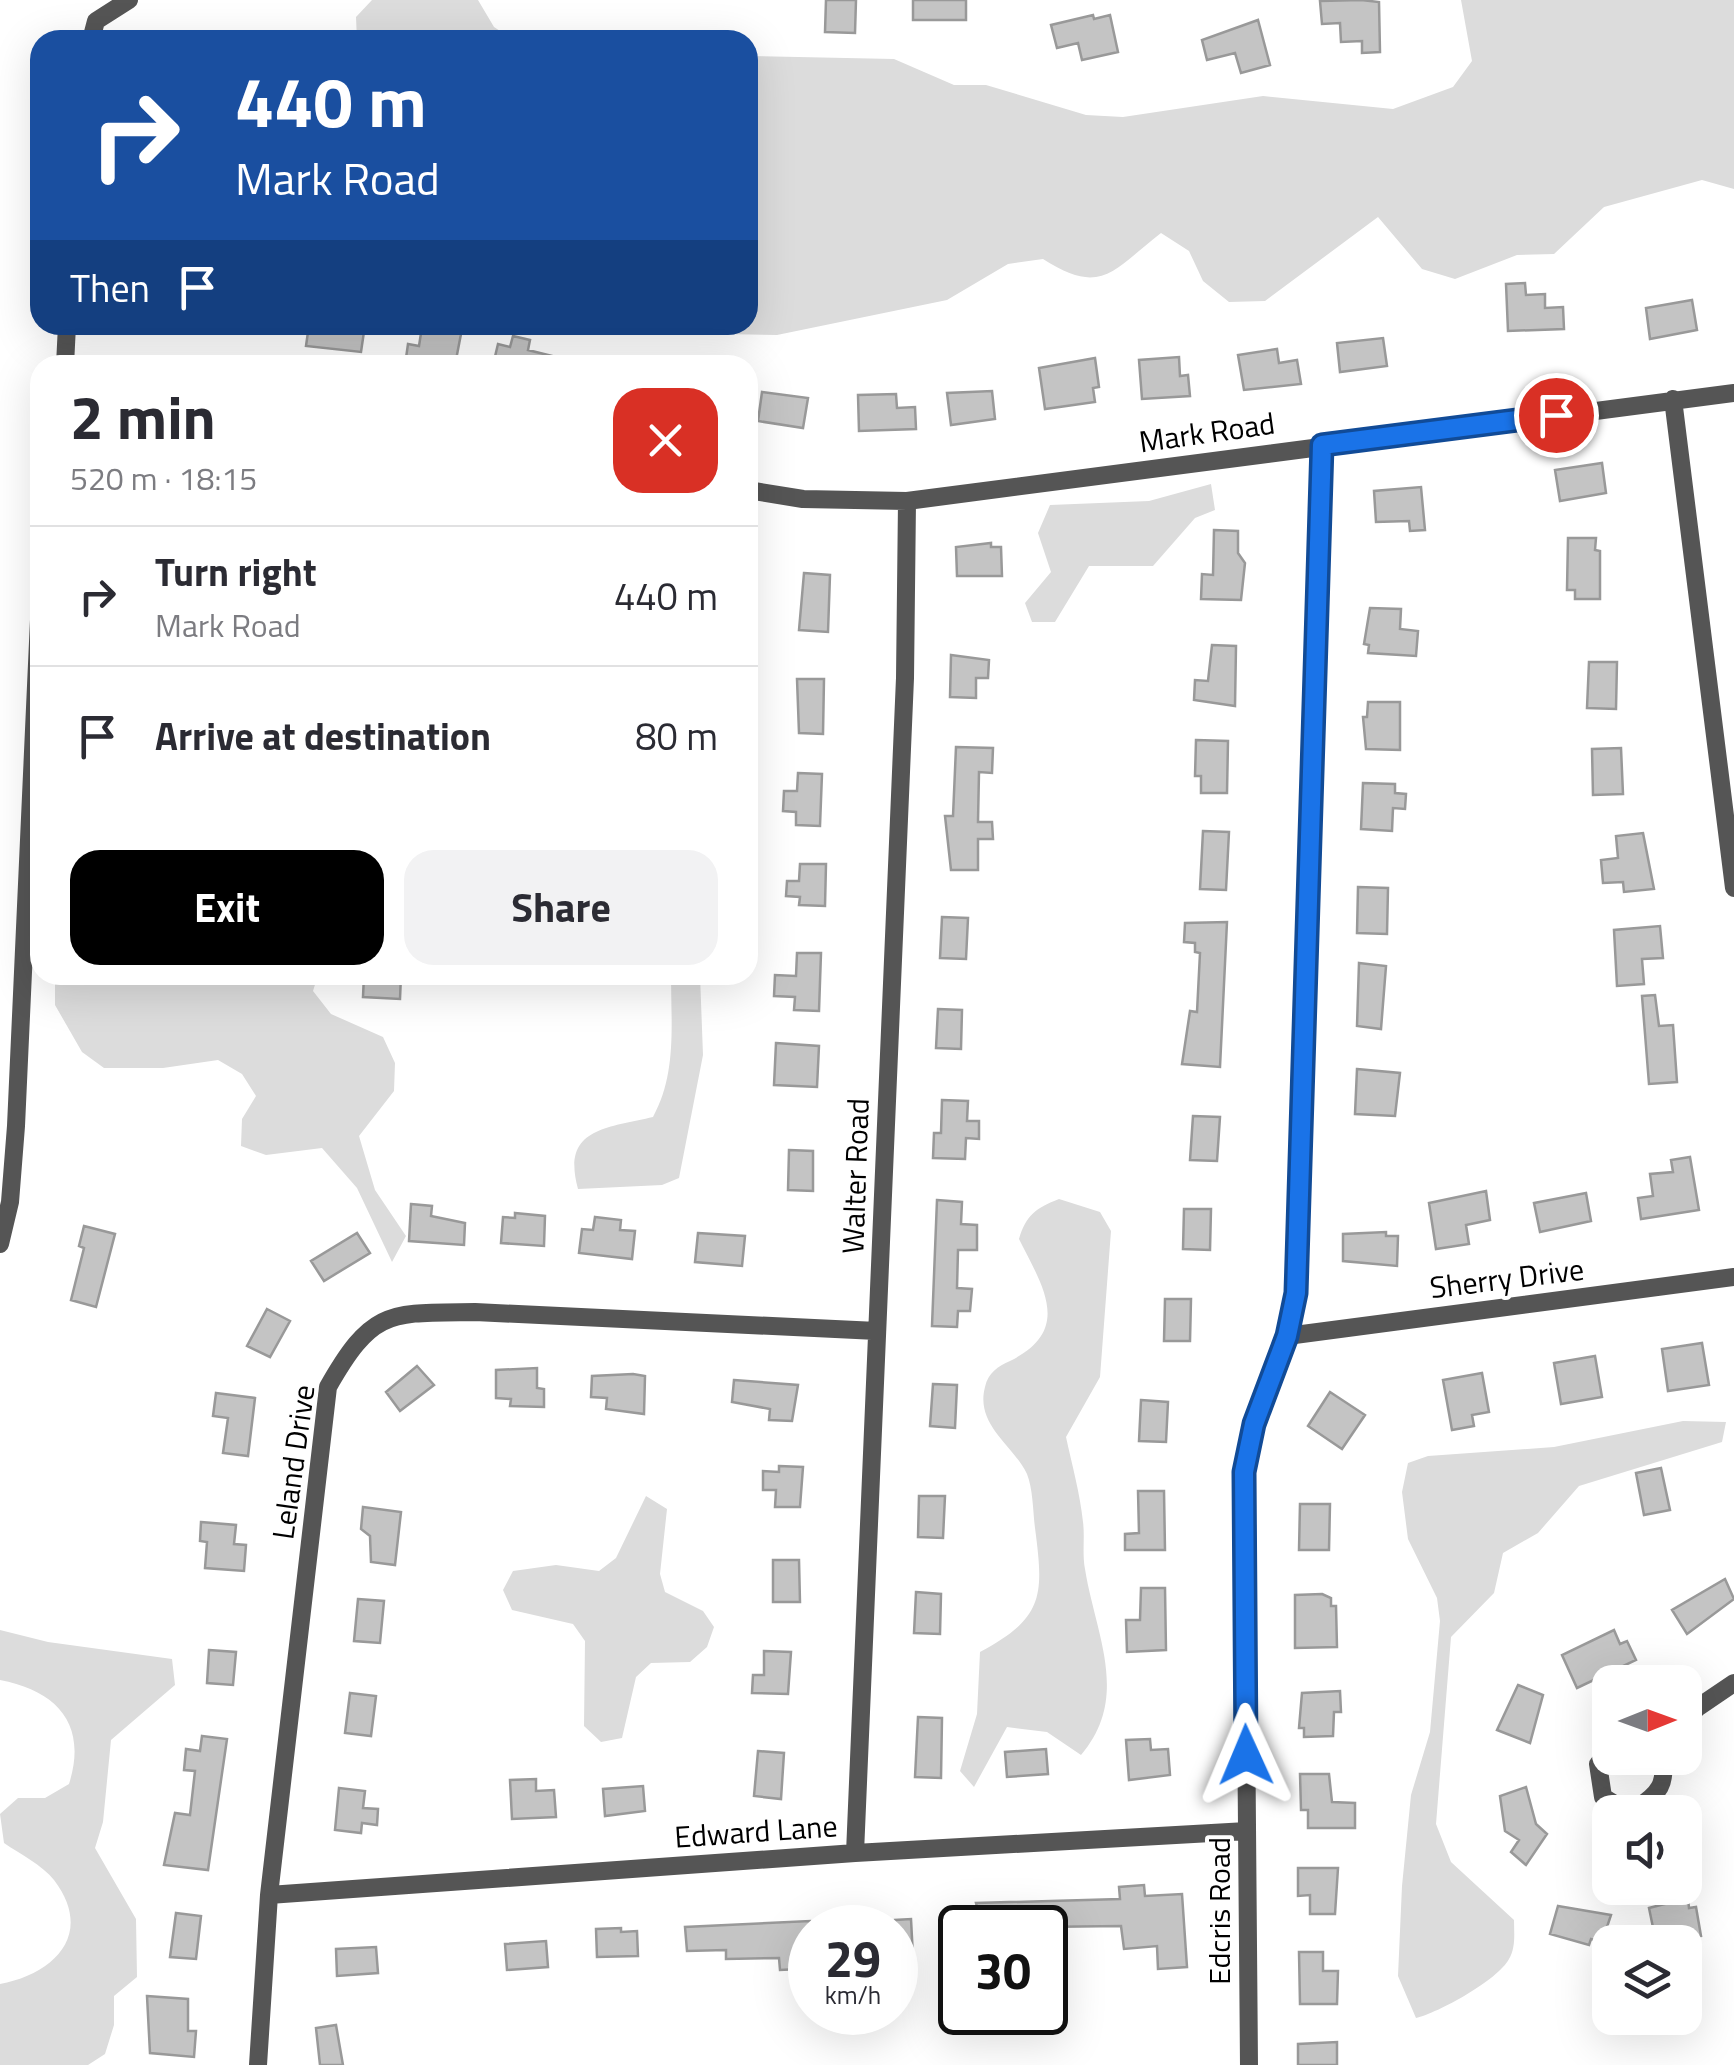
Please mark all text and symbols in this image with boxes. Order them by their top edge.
text: 440 m [235,48,427,154]
icon: right [70,70,200,200]
text: Mark Road [235,144,440,212]
text: Then [70,259,150,317]
icon: arrive [170,260,225,315]
text: 2 min [70,371,216,462]
pin [1514,373,1599,458]
button: close [613,388,718,493]
icon: arrive [1529,388,1584,443]
street label: Mark Road [1136,400,1278,464]
text: 520 m · 18:15 [70,454,257,502]
text: Turn right [155,543,317,601]
text: 440 m [614,567,718,625]
icon: right [70,569,125,624]
text: Mark Road [155,601,301,649]
text: Arrive at destination [155,707,491,765]
text: 80 m [635,707,718,765]
icon: arrive [70,709,125,764]
button: Exit [70,850,384,965]
button: Share [404,850,718,965]
street label: Walter Road [829,1097,881,1255]
street label: Sherry Drive [1427,1246,1587,1310]
street label: Leland Drive [259,1382,327,1542]
north arrow [1592,1665,1702,1775]
map controls [1592,1665,1702,2035]
position arrow [1194,1703,1298,1807]
button: sound [1592,1795,1702,1905]
street label: Edward Lane [673,1802,839,1860]
street label: Edcris Road [1196,1837,1242,1985]
speed limit sign: 30 [938,1905,1068,2035]
text: 29 [825,1920,881,1996]
button: layers [1592,1925,1702,2035]
text: km/h [825,1976,881,2014]

